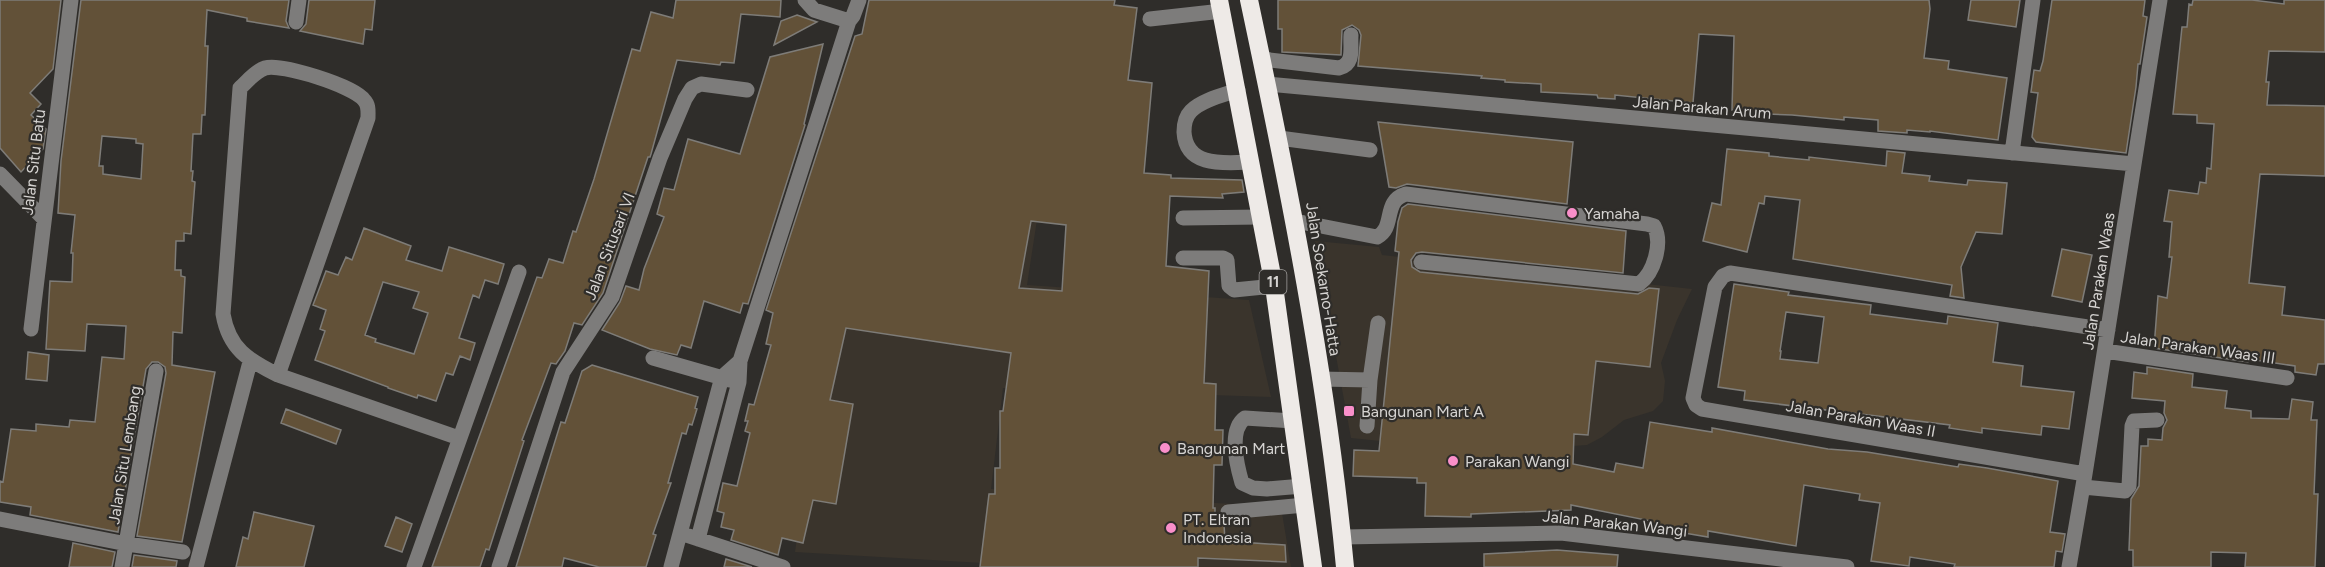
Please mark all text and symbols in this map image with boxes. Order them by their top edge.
street label: Jalan Parakan Arum [1632,92,1772,123]
street label: Jalan Situ Batu [18,108,49,216]
street label: Jalan Situsari VI [580,190,639,303]
street label: Jalan Soekarno-Hatta [1302,201,1345,357]
place label: Yamaha [1584,204,1640,223]
marker: Yamaha [1565,206,1579,220]
street label: Jalan Parakan Waas [2078,211,2119,351]
road number: 11 [1260,270,1286,294]
street label: Jalan Parakan Waas III [2119,327,2276,368]
street label: Jalan Situ Lembang [104,384,145,526]
street label: Jalan Parakan Waas II [1785,396,1937,441]
place label: Bangunan Mart A [1361,402,1484,421]
marker: Bangunan Mart A [1342,404,1356,418]
place label: Bangunan Mart [1177,439,1285,458]
marker: Bangunan Mart [1158,441,1172,455]
place label: Parakan Wangi [1465,452,1569,471]
marker: Parakan Wangi [1446,454,1460,468]
street label: Jalan Parakan Wangi [1542,506,1688,541]
place label: PT. Eltran Indonesia [1183,510,1252,547]
marker: PT. Eltran Indonesia [1164,521,1178,535]

